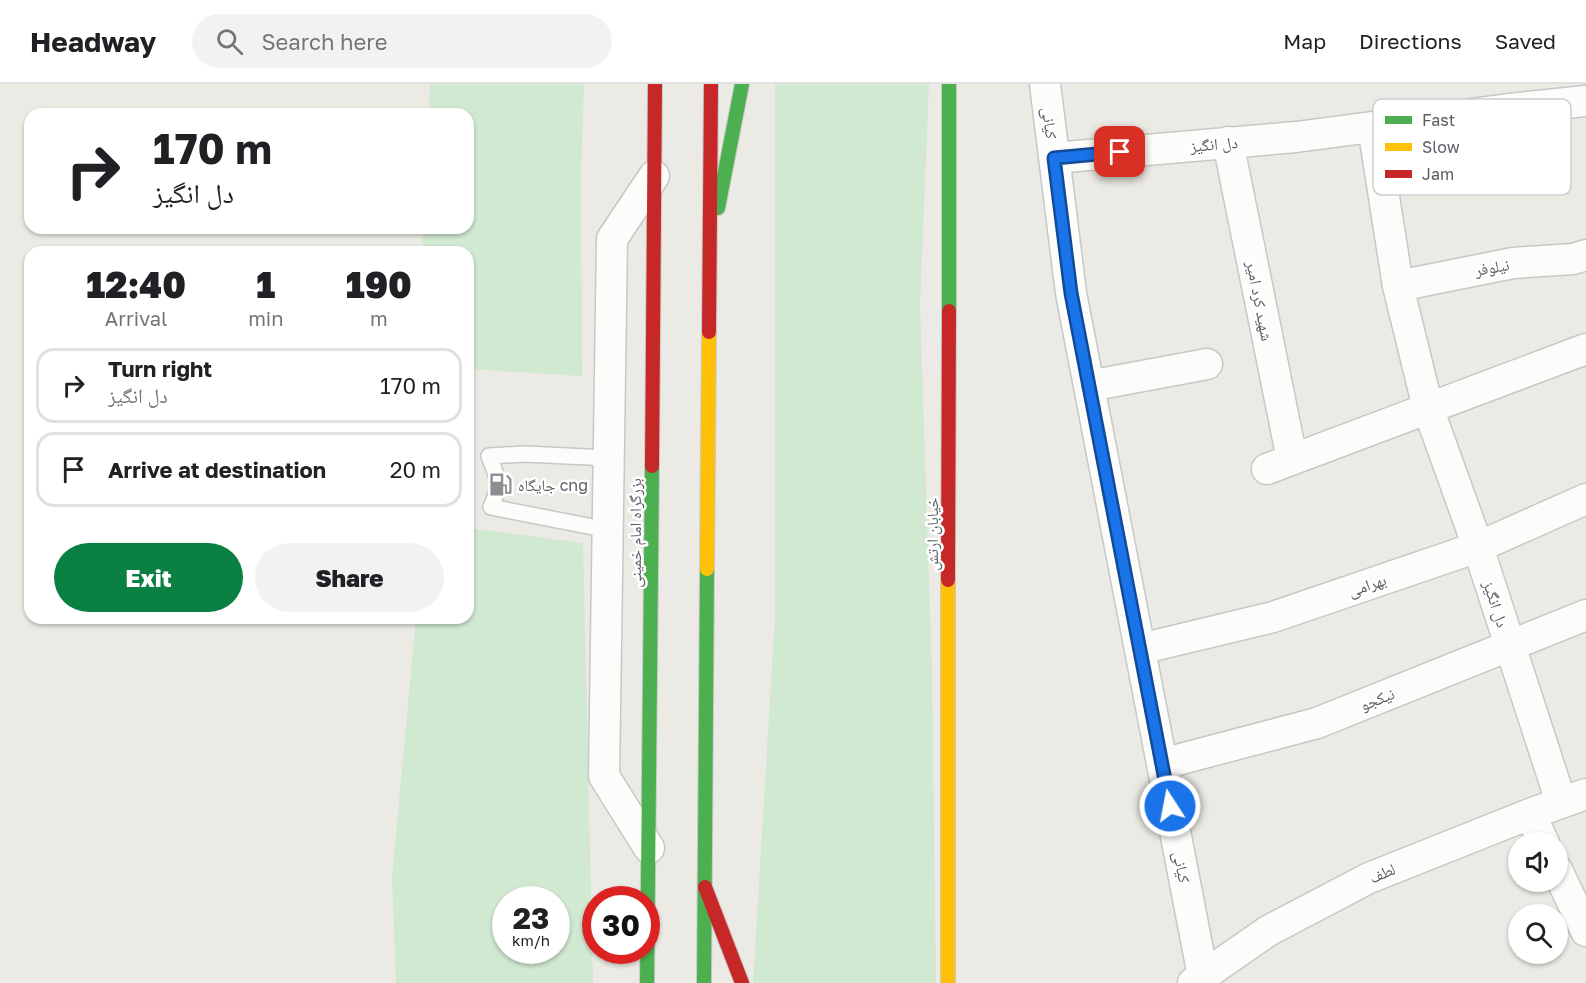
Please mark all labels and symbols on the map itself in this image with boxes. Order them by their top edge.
legend [1373,99,1571,195]
street label: کیانی [1037,106,1062,140]
text: Fast [1422,110,1455,130]
pin [1094,126,1145,177]
street label: دل انگیز [1188,132,1239,157]
text: Slow [1422,137,1460,157]
text: Jam [1422,164,1454,184]
street label: نیلوفر [1472,254,1511,280]
street label: شهید کرد امیر [1242,258,1278,343]
fuel station icon: جایگاه cng [487,472,513,498]
place label: جایگاه cng [518,475,588,495]
street label: بزرگراه امام خمینی [625,478,646,588]
street label: خیابان ارتش [922,497,943,571]
street label: بهرامی [1345,569,1389,602]
street label: دل انگیز [1478,577,1513,630]
street label: نیکجو [1357,683,1397,715]
position arrow [1138,774,1202,838]
street label: کیانی [1168,849,1195,885]
street label: لطف [1366,859,1398,887]
speed limit sign: 30 [582,886,660,964]

